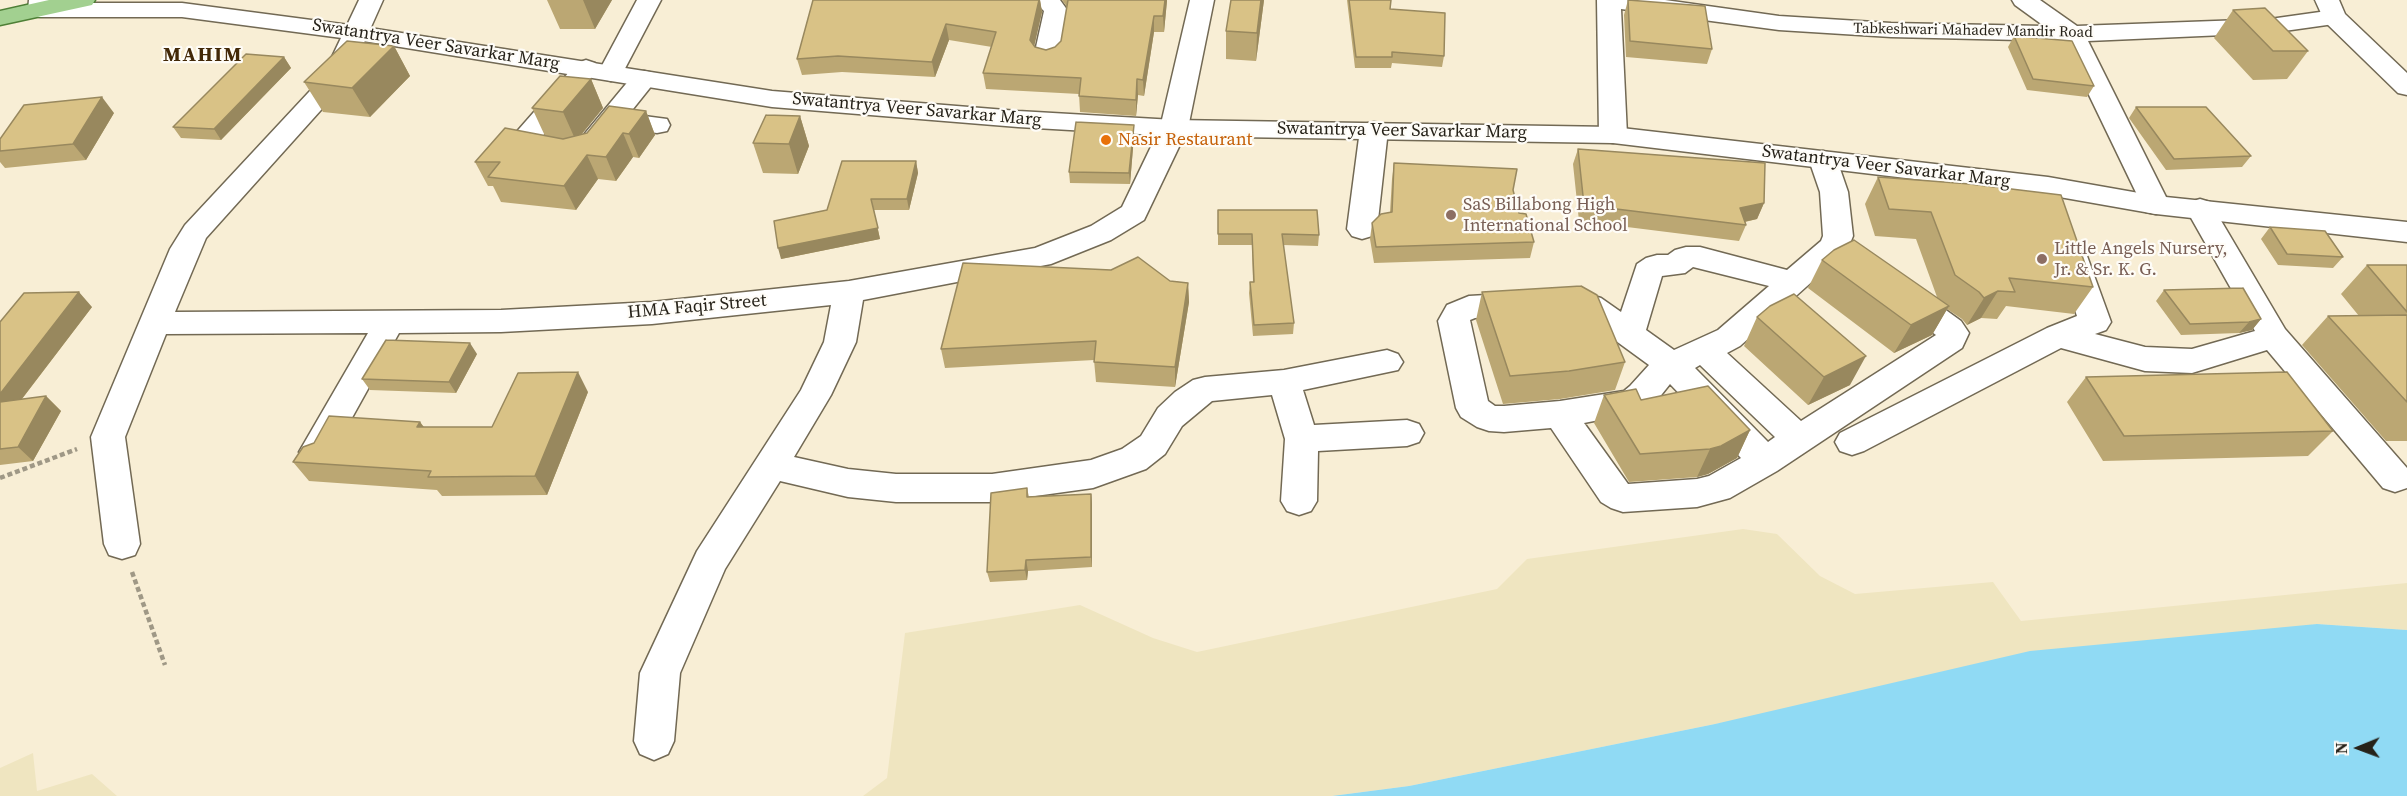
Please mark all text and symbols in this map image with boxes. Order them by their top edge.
street label: Swatantrya Veer Savarkar Marg [311,15,561,75]
street label: Tabkeshwari Mahadev Mandir Road [1853,20,2093,42]
district label: MAHIM [163,44,243,68]
street label: Swatantrya Veer Savarkar Marg [792,88,1042,132]
street label: Swatantrya Veer Savarkar Marg [1277,118,1527,144]
place label: Nasir Restaurant [1118,129,1252,151]
marker: Nasir Restaurant [1099,133,1113,147]
street label: Swatantrya Veer Savarkar Marg [1761,141,2011,193]
place label: SaS Billabong High International School [1463,194,1628,236]
marker: SaS Billabong High International School [1444,208,1458,222]
place label: Little Angels Nursery, Jr. & Sr. K. G. [2054,238,2228,280]
marker: Little Angels Nursery, Jr. & Sr. K. G. [2035,252,2049,266]
street label: HMA Faqir Street [627,290,767,324]
north arrow [2329,718,2389,778]
text: N [2330,742,2352,754]

